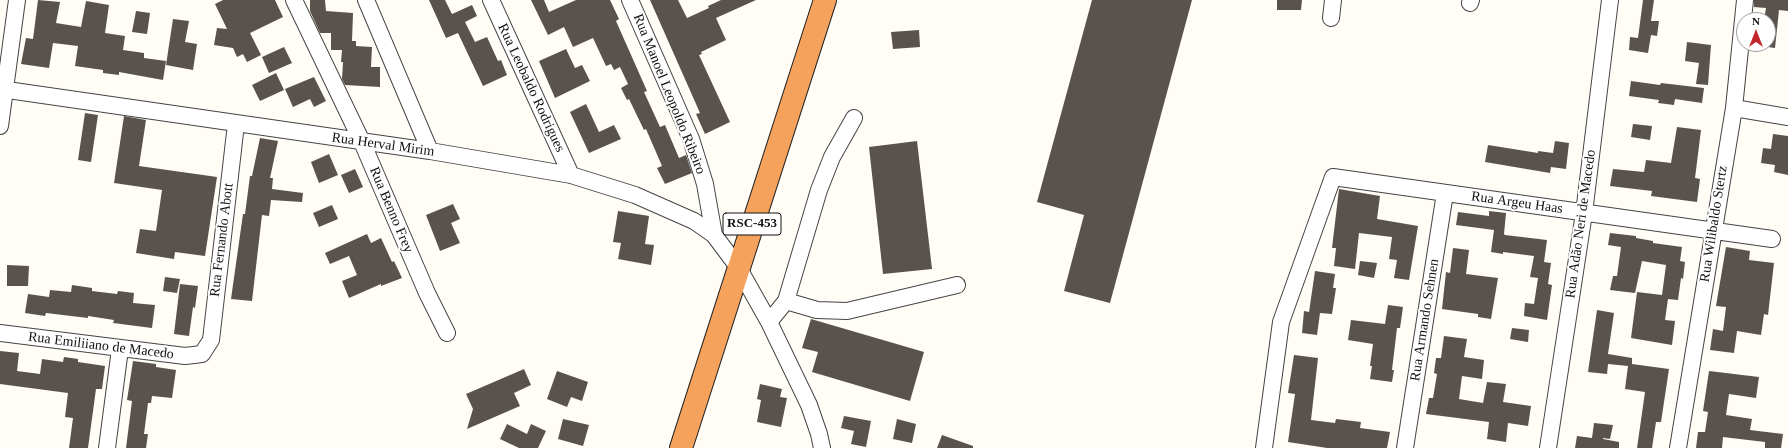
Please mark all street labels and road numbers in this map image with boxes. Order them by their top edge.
street label: Rua Manoel Leopoldo Ribeiro [629,11,709,177]
street label: Rua Leobaldo Rodrigues [494,21,568,155]
street label: Rua Herval Mirim [331,129,435,161]
street label: Rua Adão Neri de Macedo [1562,149,1600,299]
street label: Rua Benno Frey [365,164,417,256]
street label: Rua Wilibaldo Stertz [1697,165,1731,283]
street label: Rua Fernando Abott [207,182,237,298]
street label: Rua Argeu Haas [1470,188,1564,218]
road number: RSC-453 [723,213,781,235]
street label: Rua Armando Sehnen [1407,258,1443,382]
street label: Rua Emiliiano de Macedo [27,329,175,363]

